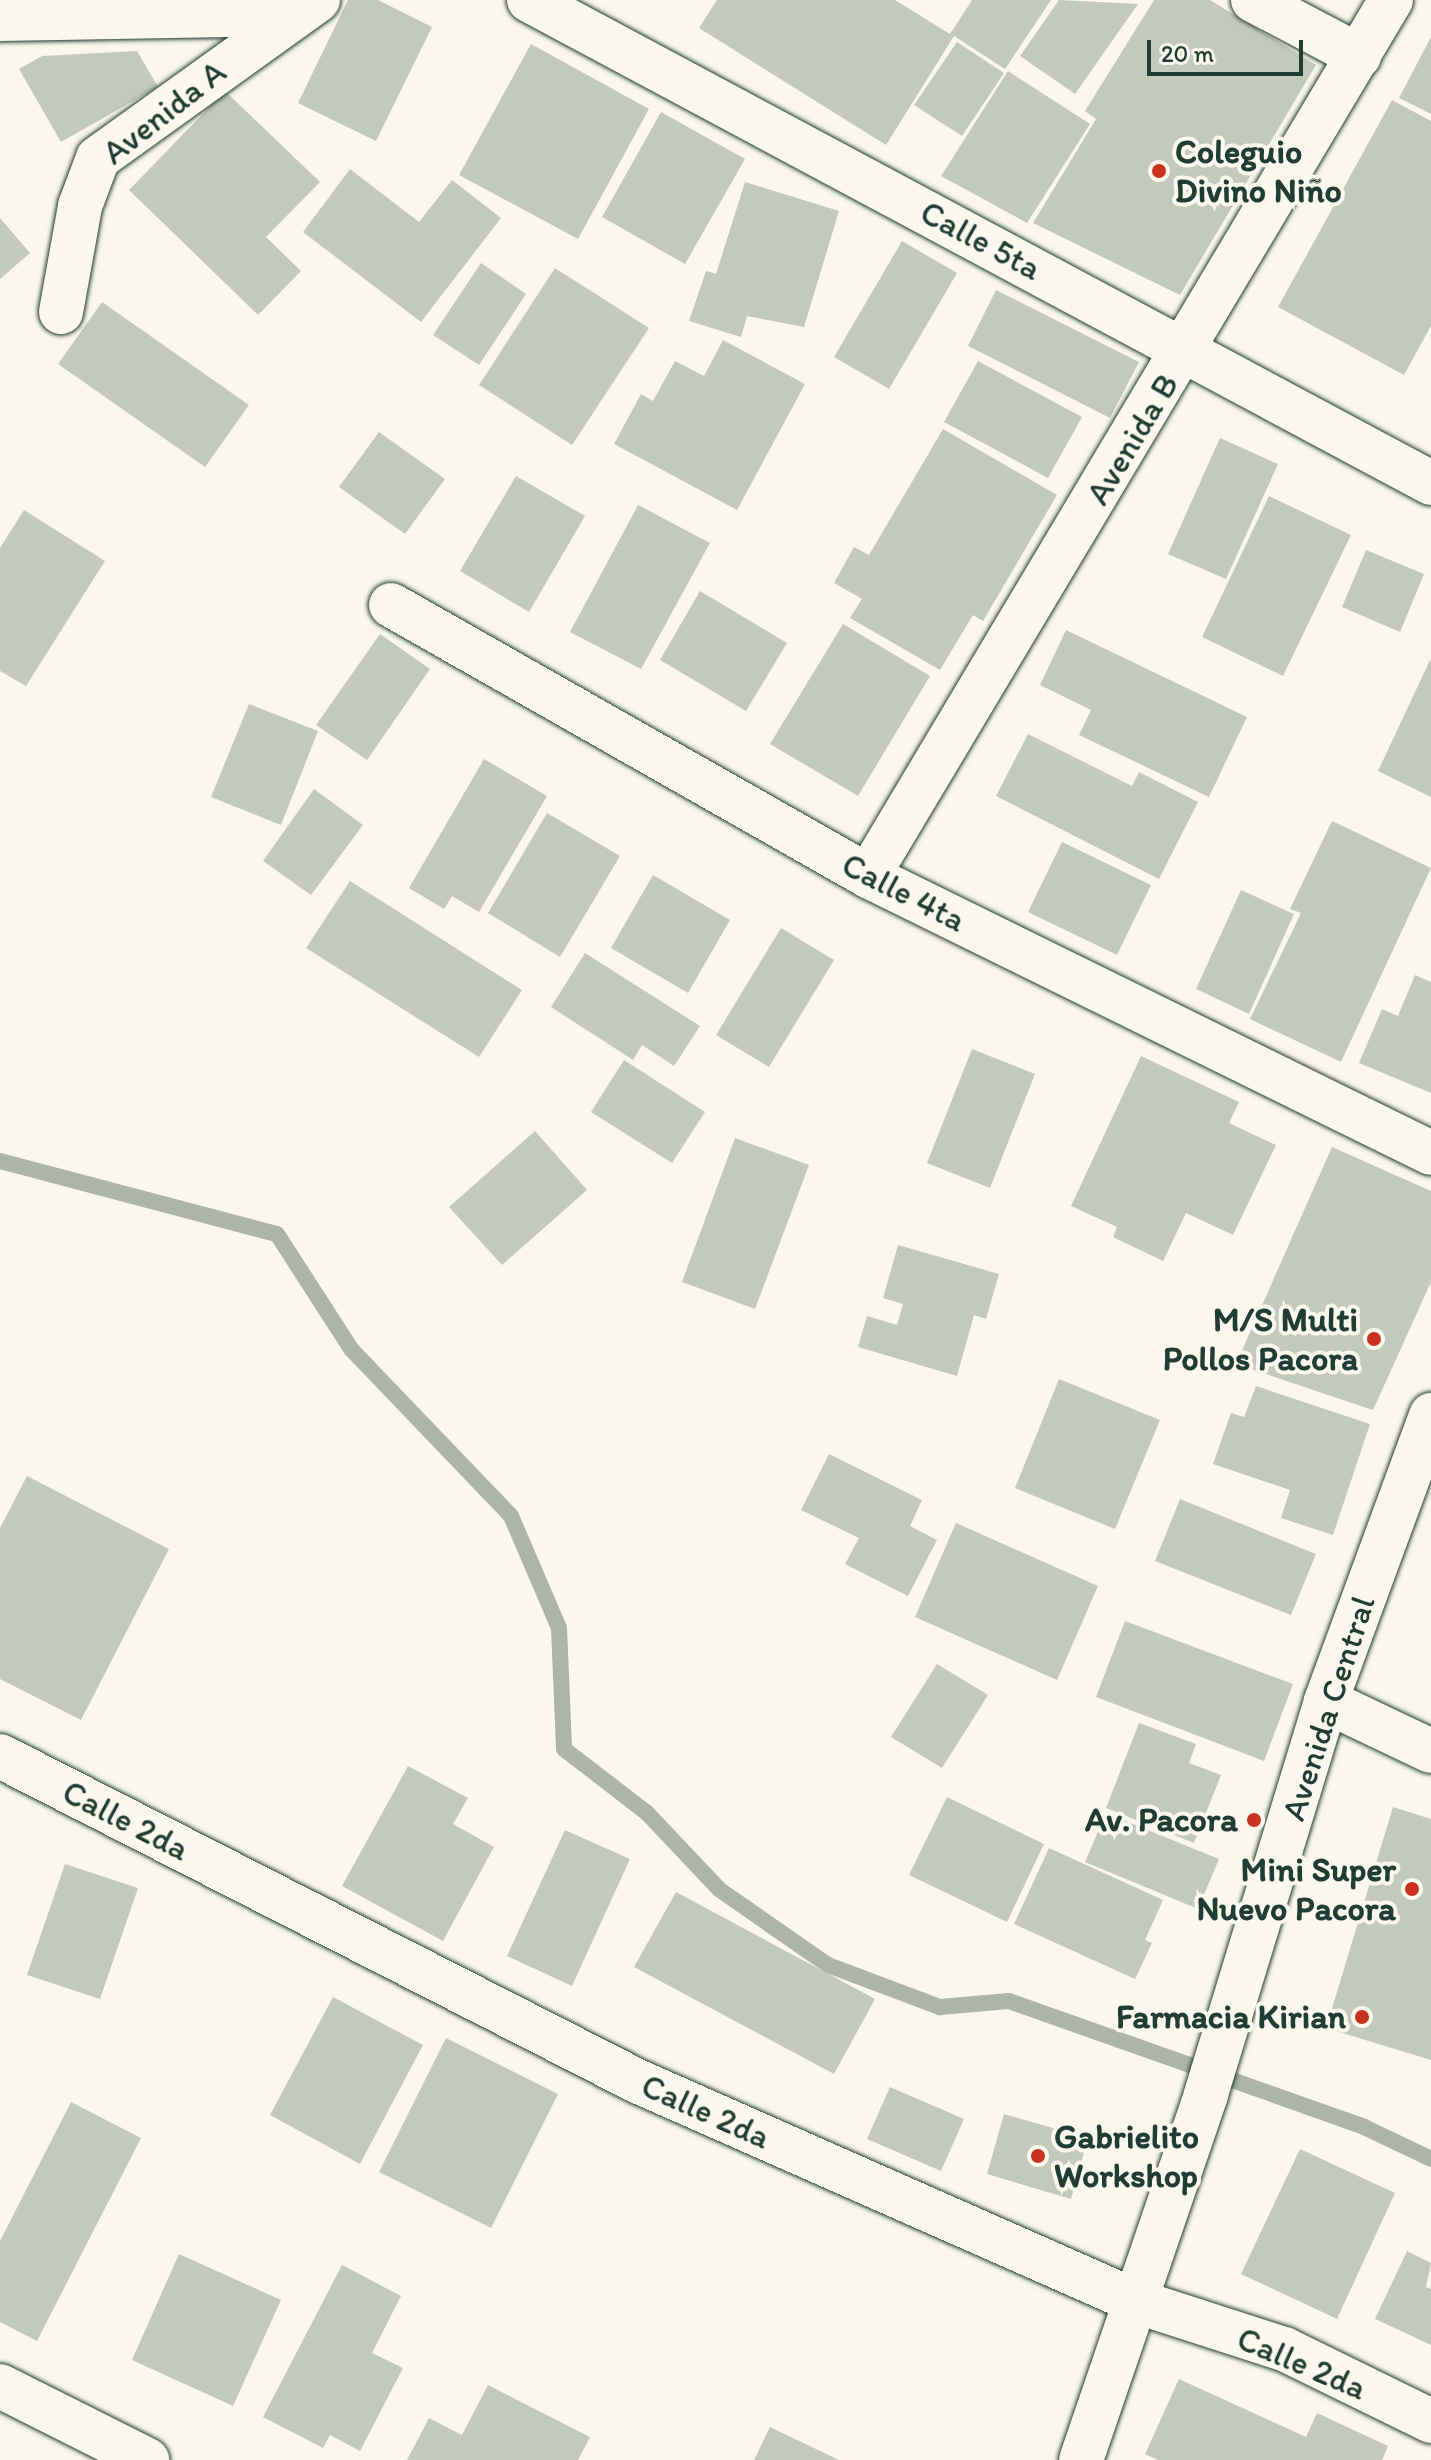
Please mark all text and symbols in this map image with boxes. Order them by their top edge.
scale bar [1151,24,1307,74]
text: 20 m [1161,39,1214,68]
street label: Avenida A [94,51,234,173]
place label: Coleguio Divino Niño [1175,131,1342,210]
marker: Coleguio Divino Niño [1150,162,1168,180]
street label: Calle 5ta [914,191,1048,289]
street label: Avenida B [1077,366,1187,512]
street label: Calle 4ta [835,844,973,940]
place label: M/S Multi Pollos Pacora [1163,1299,1358,1378]
marker: M/S Multi Pollos Pacora [1365,1330,1383,1348]
street label: Avenida Central [1272,1591,1384,1825]
street label: Calle 2da [56,1771,196,1869]
place label: Av. Pacora [1085,1800,1238,1840]
marker: Av. Pacora [1245,1811,1263,1829]
place label: Mini Super Nuevo Pacora [1198,1849,1396,1928]
marker: Mini Super Nuevo Pacora [1403,1880,1421,1898]
place label: Farmacia Kirian [1116,1997,1346,2037]
marker: Farmacia Kirian [1353,2008,1371,2026]
street label: Calle 2da [635,2065,777,2157]
place label: Gabrielito Workshop [1054,2116,1199,2196]
marker: Gabrielito Workshop [1029,2147,1047,2165]
street label: Calle 2da [1231,2317,1373,2409]

